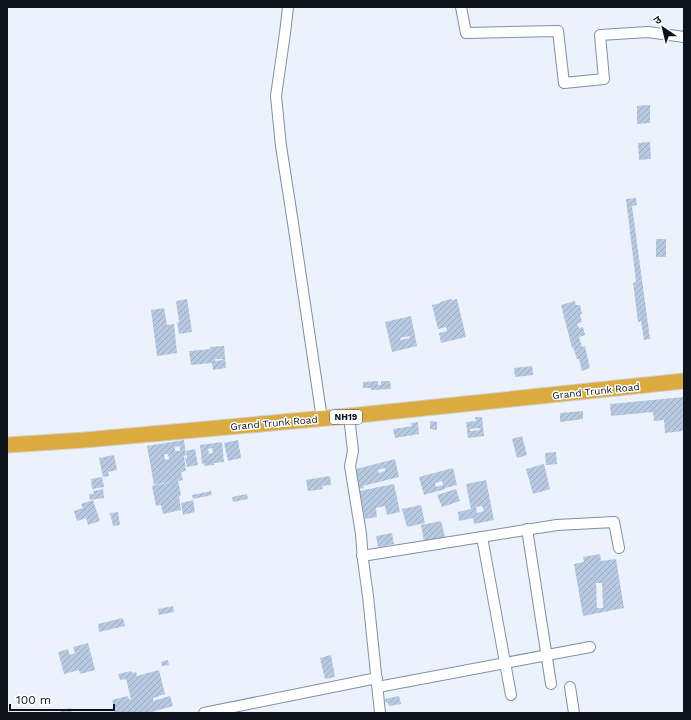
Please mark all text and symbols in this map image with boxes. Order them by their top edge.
north arrow [643,8,683,48]
text: उ [651,13,664,27]
street label: Grand Trunk Road [552,381,640,401]
road number: NH19 [330,410,362,424]
street label: Grand Trunk Road [230,414,318,432]
scale bar [10,686,114,712]
text: 100 m [16,693,51,707]

